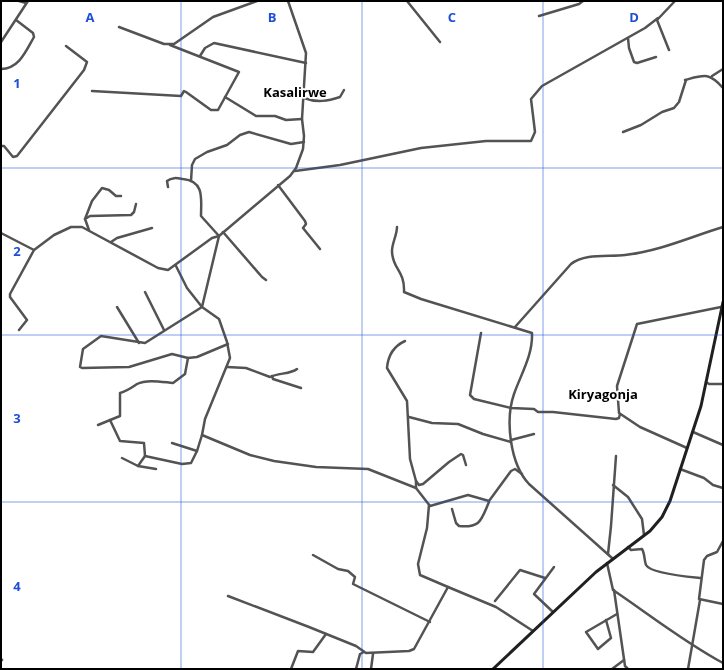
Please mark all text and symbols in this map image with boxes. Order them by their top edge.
text: A [86,8,95,26]
text: B [268,8,277,26]
text: C [448,8,456,26]
text: D [629,8,639,26]
text: 1 [13,74,21,92]
district label: Kasalirwe [263,83,327,101]
text: 2 [13,242,21,260]
district label: Kiryagonja [568,385,638,403]
text: 3 [13,409,21,427]
text: 4 [13,577,21,595]

